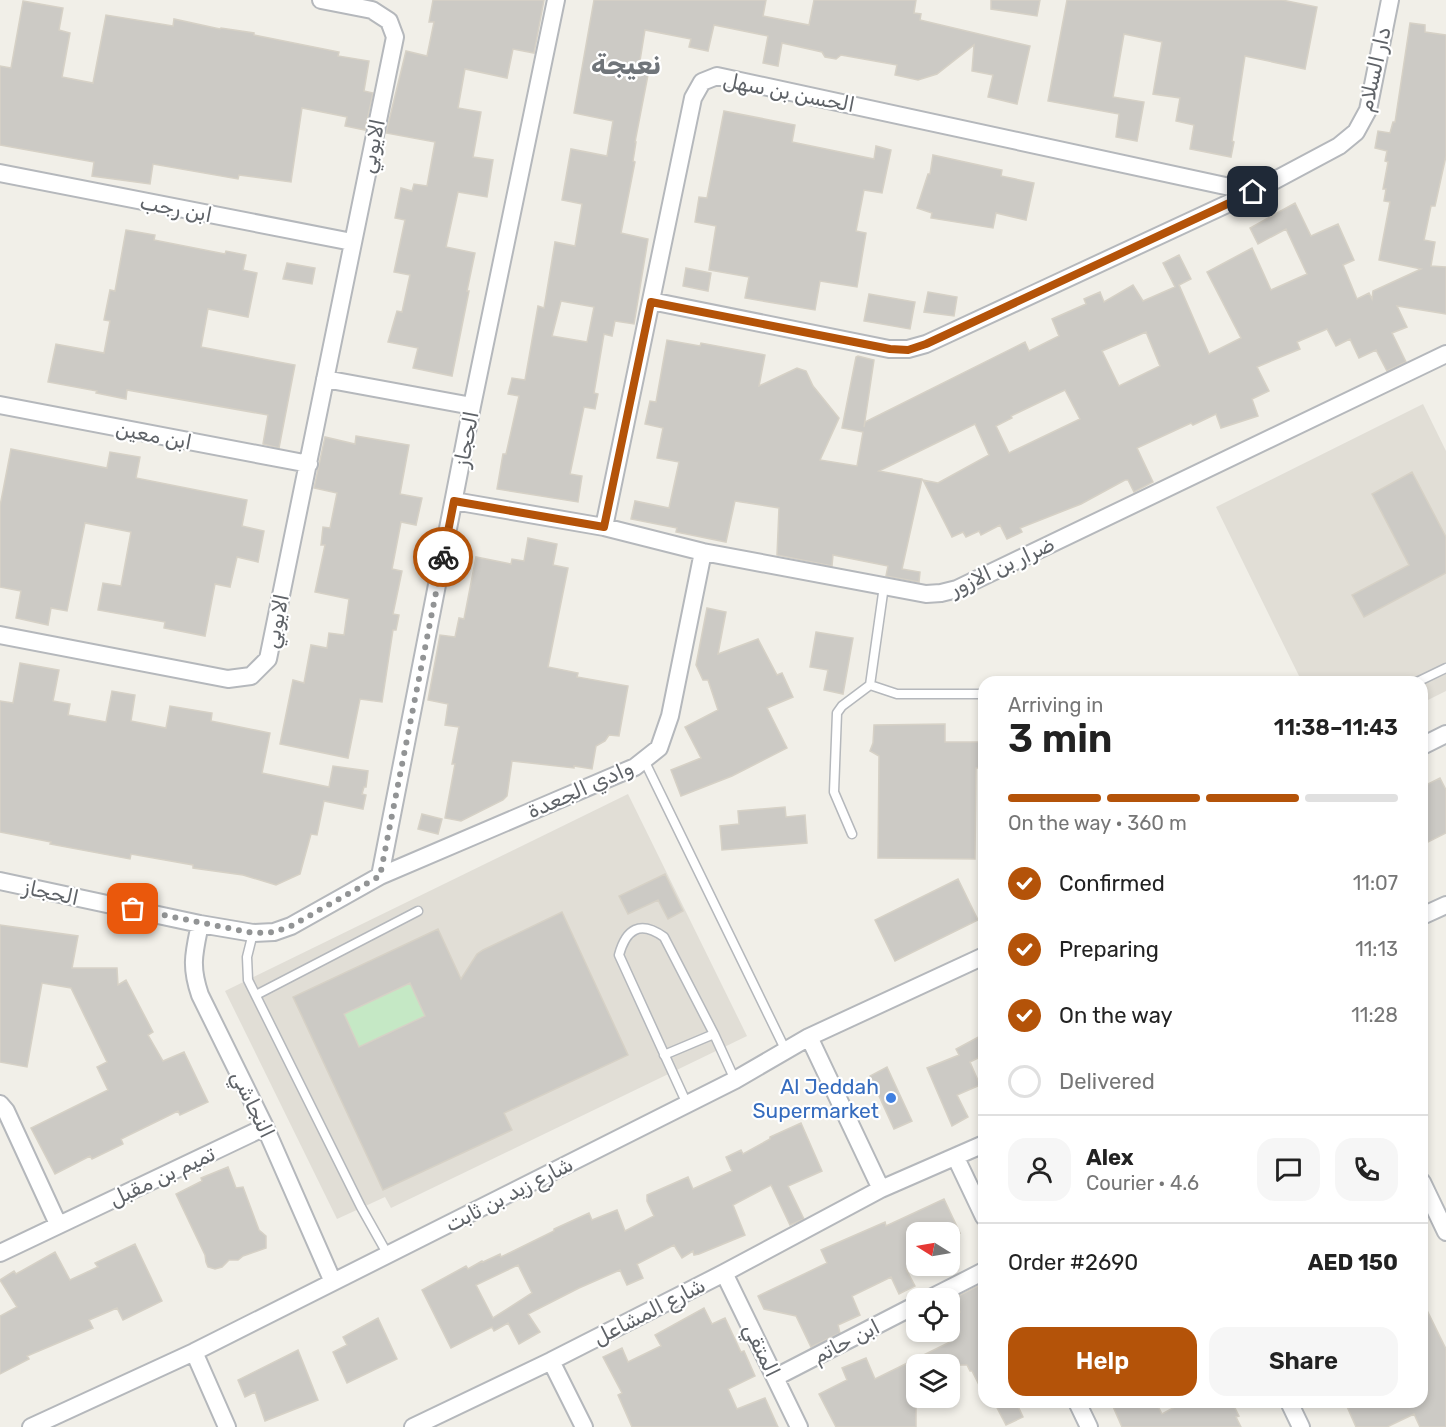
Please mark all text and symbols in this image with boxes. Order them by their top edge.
street label: دار السلام [1352,24,1397,114]
district label: نعيجة [591,49,661,81]
street label: الحسن بن سهل [721,67,857,117]
street label: الايوبي [354,117,394,176]
pin [1227,166,1278,217]
icon: home [1236,175,1269,208]
street label: ابن رجب [138,189,214,227]
street label: الحجاز [448,409,484,471]
street label: ابن معين [114,415,194,455]
courier [413,527,473,587]
street label: ضرار بن الازور [944,531,1059,603]
icon: bike [427,541,460,574]
street label: الايوبي [258,592,298,651]
text: Arriving in [1008,693,1103,717]
text: 11:38–11:43 [1274,714,1398,741]
text: 3 min [1008,716,1113,762]
street label: وادي الجعدة [523,755,638,825]
text: On the way · 360 m [1008,811,1187,835]
icon: check [1008,867,1041,900]
text: Confirmed [1059,870,1165,897]
text: 11:07 [1353,871,1398,895]
street label: الحجاز [19,874,81,910]
pin [107,883,158,934]
icon: bag [116,892,149,925]
icon: check [1008,933,1041,966]
text: Preparing [1059,936,1159,963]
text: 11:13 [1355,937,1398,961]
icon: check [1008,999,1041,1032]
text: On the way [1059,1002,1173,1029]
text: 11:28 [1351,1003,1398,1027]
street label: النجاشي [222,1066,280,1144]
text: Delivered [1059,1068,1155,1095]
place label: Al Jeddah Supermarket [753,1074,879,1123]
marker: Al Jeddah Supermarket [884,1091,898,1105]
button: person [1008,1138,1071,1201]
button: chat [1257,1138,1320,1201]
button: phone [1335,1138,1398,1201]
street label: تميم بن مقبل [105,1140,220,1213]
text: Alex [1086,1144,1134,1171]
street label: شارع زيد بن ثابت [441,1151,578,1239]
text: Courier · 4.6 [1086,1171,1199,1195]
north arrow [906,1222,960,1276]
map controls [906,1222,960,1408]
text: Order #2690 [1008,1249,1138,1276]
text: AED 150 [1308,1249,1398,1276]
street label: شارع المشاعل [589,1272,710,1352]
button: locate [906,1288,960,1342]
street label: ابن حاتم [808,1314,885,1370]
street label: المتقي [735,1319,786,1383]
button: Help [1008,1327,1197,1396]
button: Share [1209,1327,1398,1396]
button: layers [906,1354,960,1408]

